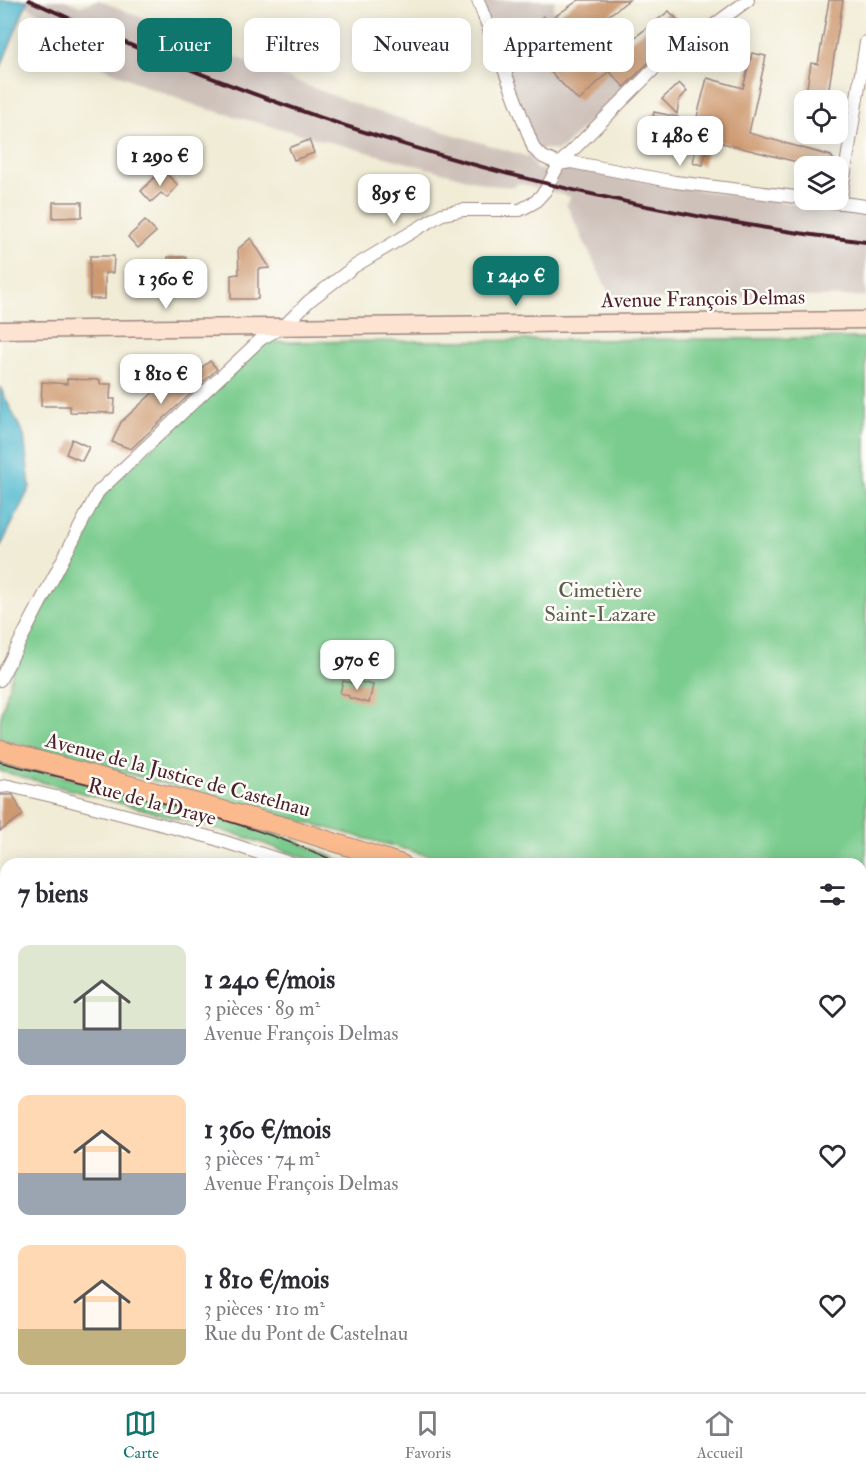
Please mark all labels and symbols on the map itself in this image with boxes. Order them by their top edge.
pin: 1 480 € [625,116,735,167]
pin: 1 290 € [105,136,215,187]
pin: 895 € [352,174,436,225]
pin: 1 240 € [461,256,571,307]
pin: 1 360 € [111,259,221,310]
street label: Avenue François Delmas [600,284,805,314]
pin: 1 810 € [106,354,216,405]
park label: Cimetière Saint-Lazare [544,577,656,628]
pin: 970 € [315,640,399,691]
street label: Avenue de la Justice de Castelnau [42,726,314,823]
street label: Rue de la Draye [85,772,219,832]

